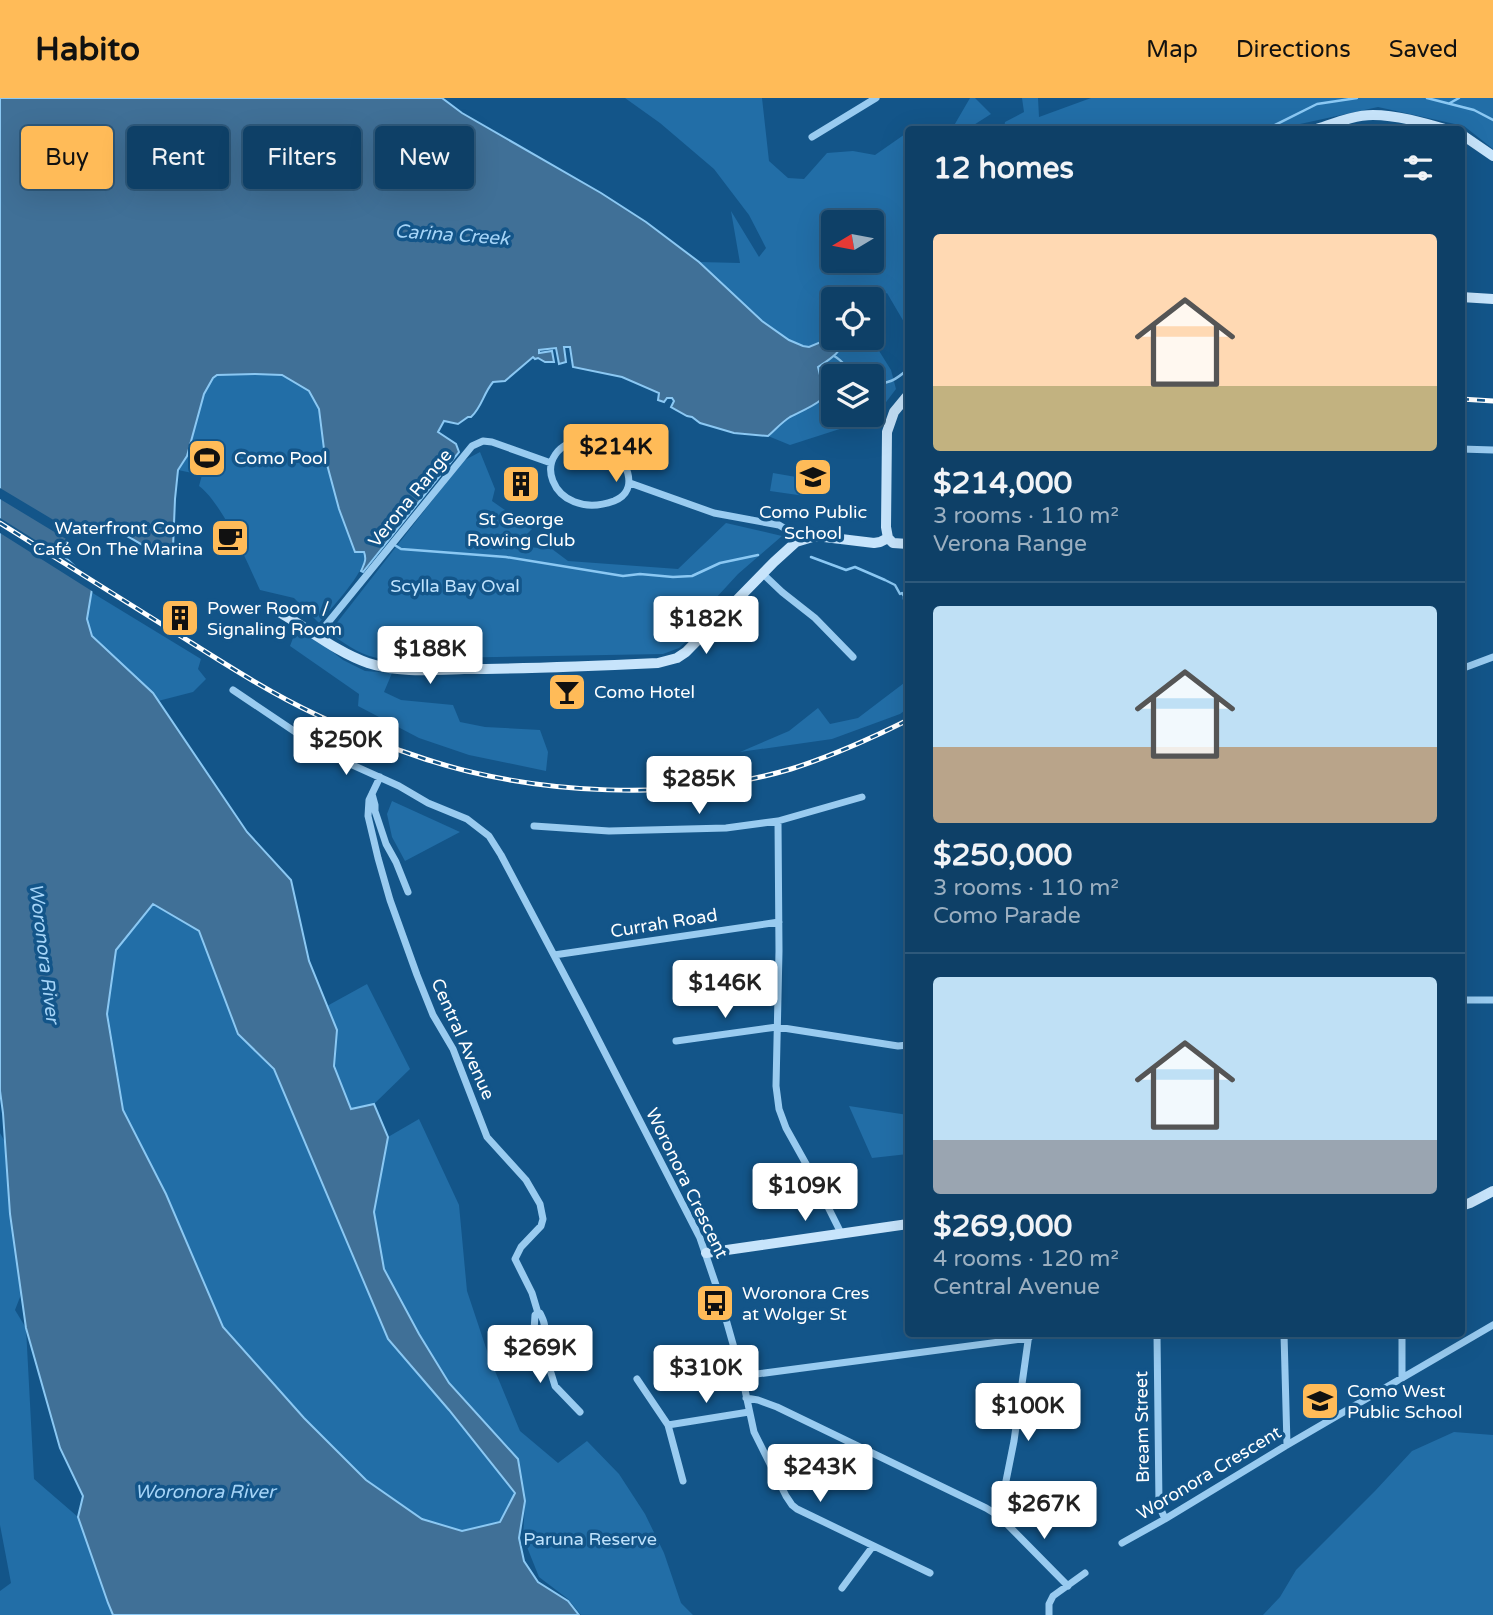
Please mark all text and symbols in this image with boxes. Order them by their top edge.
text: Habito [35,30,140,69]
text: Map [1146,35,1198,64]
text: Directions [1236,35,1351,64]
text: Saved [1389,35,1458,64]
chip: Buy [21,126,113,189]
chip: Rent [127,126,229,189]
chip: Filters [243,126,361,189]
chip: New [375,126,474,189]
icon: filters [1399,149,1437,187]
text: 12 homes [933,150,1074,187]
north arrow [821,210,884,273]
map controls [821,210,884,427]
water label: Carina Creek [394,220,512,250]
icon: home [1122,279,1248,405]
button: locate [821,287,884,350]
button: layers [821,364,884,427]
pin: $214K [567,424,665,484]
text: $214K [580,433,652,461]
sports icon: Como Pool [186,437,228,479]
street label: Verona Range [364,444,456,552]
place label: Como Pool [234,447,328,469]
school or university icon: Como Public School [792,456,834,498]
building icon: St George Rowing Club [500,463,542,505]
text: $214,000 [933,465,1072,502]
place label: Como Public School [759,501,867,544]
text: 3 rooms · 110 m² [933,502,1119,530]
place label: St George Rowing Club [467,508,575,551]
place label: Waterfront Como Café On The Marina [33,517,203,560]
cafe icon: Waterfront Como Café On The Marina [209,517,251,559]
text: Verona Range [933,530,1087,558]
park label: Scylla Bay Oval [390,575,520,597]
pin: $182K [657,596,755,656]
building icon: Power Room / Signaling Room [159,597,201,639]
place label: Power Room / Signaling Room [207,597,342,640]
text: $182K [670,605,742,633]
pin: $188K [381,626,479,686]
text: $188K [394,635,466,663]
icon: home [1122,651,1248,777]
bar icon: Como Hotel [546,671,588,713]
place label: Como Hotel [594,681,695,703]
pin: $250K [297,718,395,777]
text: $250K [310,726,382,754]
pin: $285K [650,756,748,816]
text: $285K [663,765,735,793]
text: $250,000 [933,837,1072,874]
text: 3 rooms · 110 m² [933,874,1119,902]
water label: Woronora River [25,882,64,1027]
text: Como Parade [933,902,1081,930]
street label: Currah Road [609,904,719,942]
pin: $146K [676,960,774,1020]
text: $146K [689,969,761,997]
street label: Central Avenue [426,975,500,1103]
icon: home [1122,1022,1248,1148]
street label: Woronora Crescent [641,1104,733,1262]
pin: $109K [756,1164,854,1223]
text: $109K [769,1172,841,1200]
text: $269,000 [933,1208,1072,1245]
text: 4 rooms · 120 m² [933,1245,1119,1273]
text: Central Avenue [933,1273,1100,1301]
bus stop icon: Woronora Cres at Wolger St [694,1282,736,1324]
place label: Woronora Cres at Wolger St [742,1282,869,1325]
pin: $269K [491,1326,589,1385]
text: $269K [504,1334,576,1362]
pin: $310K [657,1346,755,1405]
text: $310K [670,1354,742,1382]
street label: Bream Street [1130,1371,1154,1483]
school or university icon: Como West Public School [1299,1380,1341,1422]
place label: Como West Public School [1347,1380,1463,1423]
pin: $100K [979,1384,1077,1443]
text: $100K [992,1392,1064,1420]
street label: Woronora Crescent [1133,1421,1285,1525]
pin: $243K [771,1444,869,1504]
text: $243K [784,1453,856,1481]
water label: Woronora River [135,1481,278,1503]
pin: $267K [995,1482,1093,1541]
text: $267K [1008,1490,1080,1518]
park label: Paruna Reserve [523,1528,657,1550]

